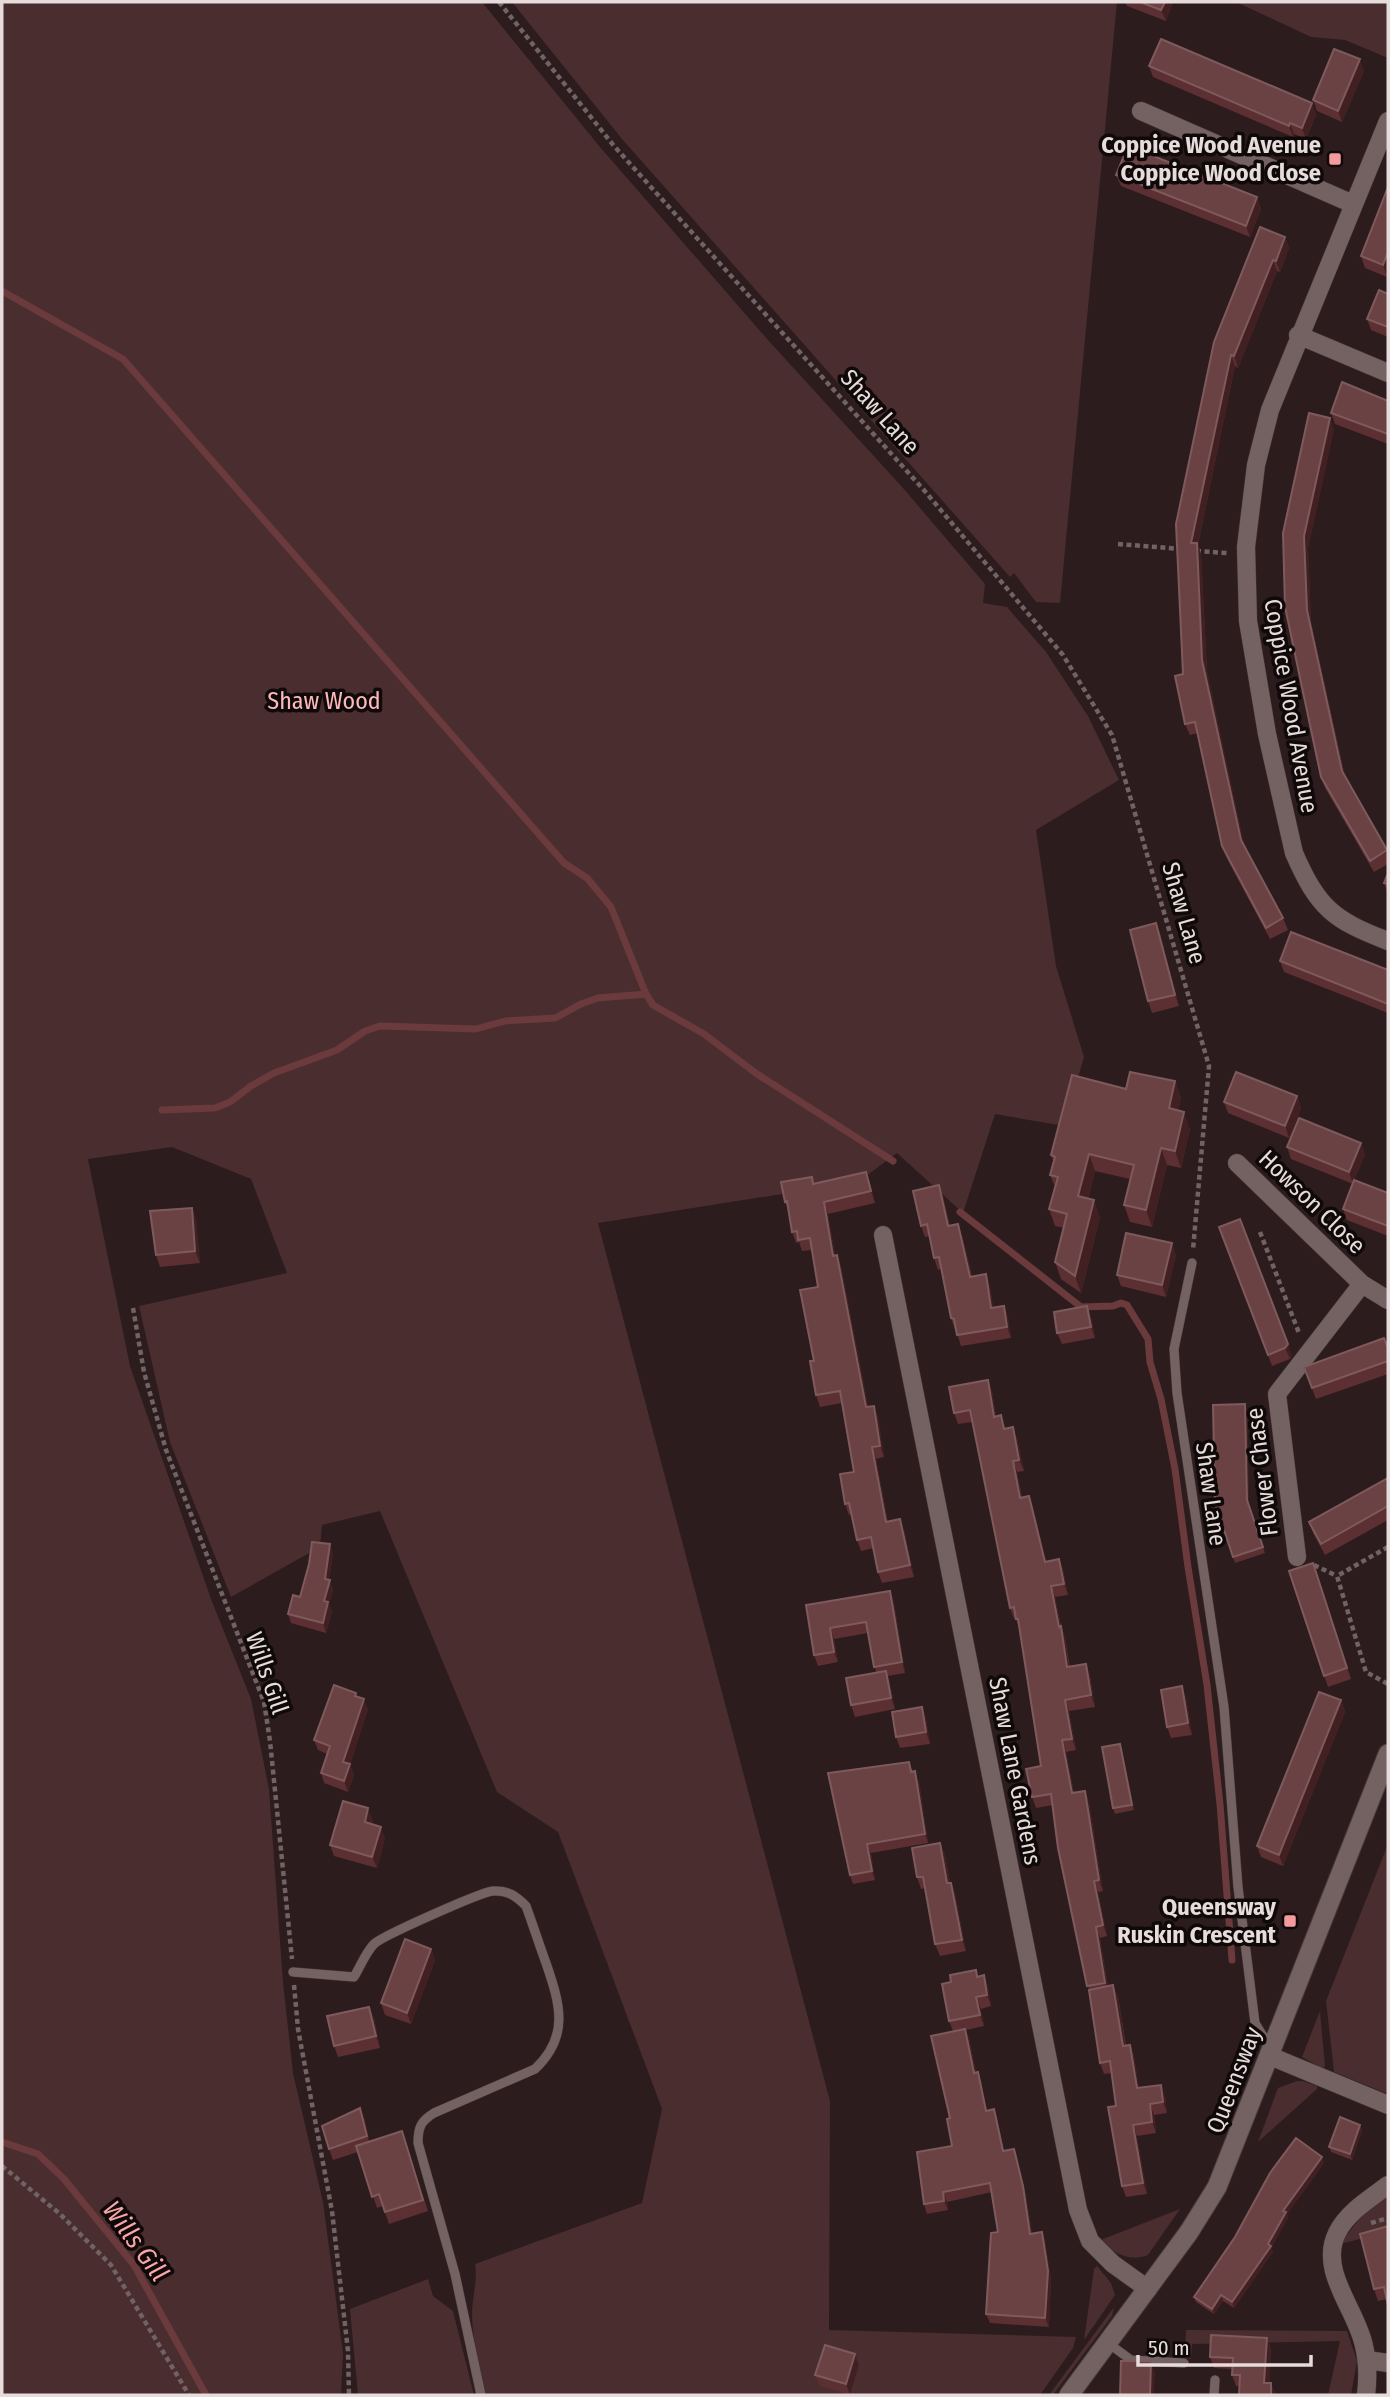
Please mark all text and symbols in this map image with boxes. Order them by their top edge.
place label: Coppice Wood Avenue Coppice Wood Close [1101,131,1321,187]
marker: Coppice Wood Avenue Coppice Wood Close [1327,151,1343,167]
street label: Shaw Lane [835,364,925,460]
street label: Coppice Wood Avenue [1258,597,1324,815]
park label: Shaw Wood [267,687,381,715]
street label: Shaw Lane [1156,859,1212,967]
street label: Howson Close [1253,1144,1371,1260]
street label: Flower Chase [1240,1406,1284,1538]
street label: Shaw Lane [1190,1440,1232,1548]
street label: Wills Gill [240,1628,294,1718]
street label: Shaw Lane Gardens [983,1675,1047,1867]
place label: Queensway Ruskin Crescent [1117,1893,1277,1949]
marker: Queensway Ruskin Crescent [1282,1913,1298,1929]
street label: Queensway [1201,2023,1267,2137]
water label: Wills Gill [96,2195,175,2288]
scale bar [1138,2324,1311,2368]
text: 50 m [1148,2335,1190,2361]

